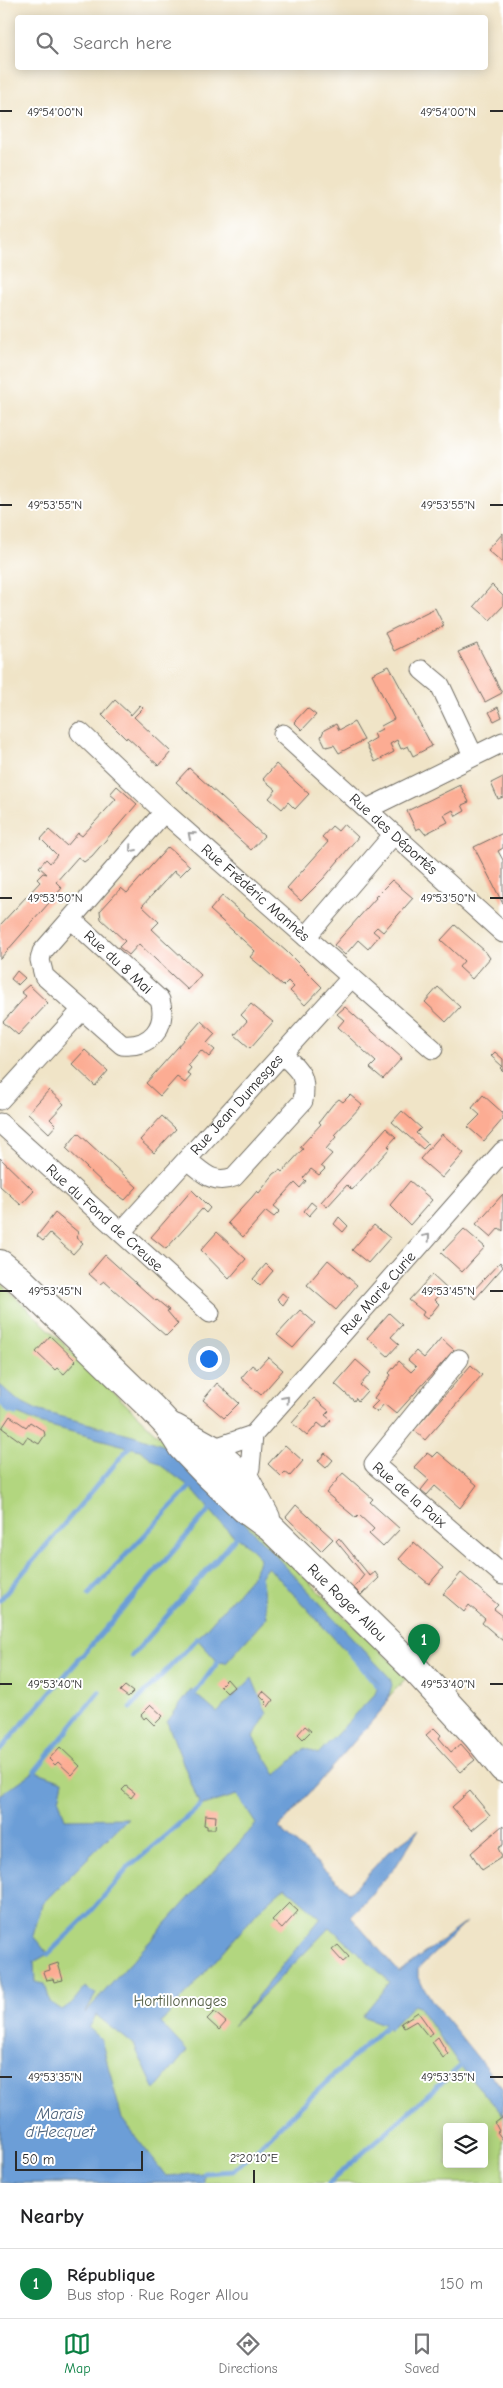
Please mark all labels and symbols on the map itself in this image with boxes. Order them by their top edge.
text: 49°54'00"N [27,105,83,119]
text: 49°54'00"N [420,105,476,119]
text: 49°53'55"N [28,498,82,512]
text: 49°53'55"N [421,498,475,512]
street label: Rue des Déportés [346,790,441,878]
one-way arrow [187,832,196,841]
street label: Rue Frédéric Manhès [198,840,313,945]
one-way arrow [129,843,138,852]
text: 49°53'50"N [27,891,83,905]
text: 49°53'50"N [420,891,476,905]
street label: Rue du 8 Mai [80,926,156,998]
street label: Rue Jean Dumesges [186,1050,287,1159]
street label: Rue du Fond de Creuse [42,1160,167,1275]
one-way arrow [421,1233,430,1242]
street label: Rue Marie Curie [337,1247,420,1338]
text: 49°53'45"N [28,1284,82,1298]
text: 49°53'45"N [421,1284,475,1298]
your location [196,1346,222,1372]
one-way arrow [280,1396,289,1405]
street label: Rue de la Paix [369,1458,451,1532]
street label: Rue Roger Allou [304,1560,390,1645]
pin: 1 [408,1624,440,1665]
text: 49°53'40"N [28,1677,82,1691]
text: 49°53'40"N [421,1677,475,1691]
park label: Hortillonnages [134,1992,226,2010]
text: 49°53'35"N [28,2070,82,2084]
text: 49°53'35"N [421,2070,475,2084]
water label: Marais d'Hecquet [26,2105,95,2141]
scale bar [15,2148,142,2171]
text: 2°20'10"E [230,2151,278,2165]

